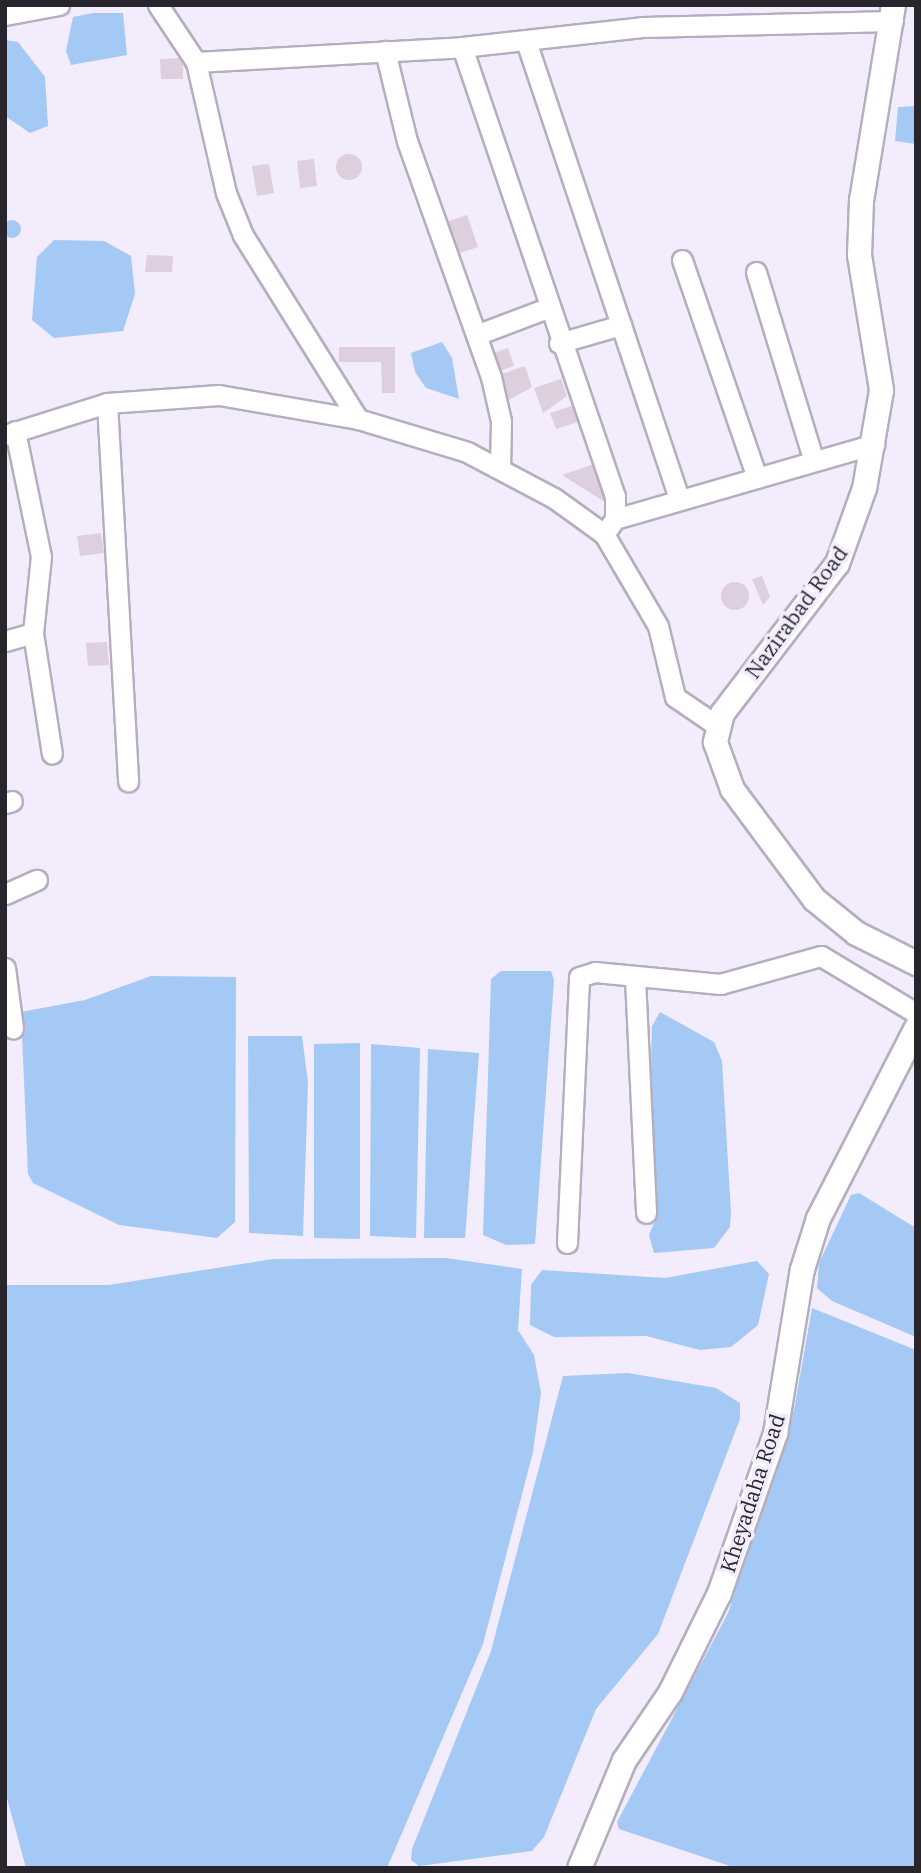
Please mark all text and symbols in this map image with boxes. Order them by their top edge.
street label: Nazirabad Road [740,541,852,683]
street label: Kheyadaha Road [714,1411,790,1575]

